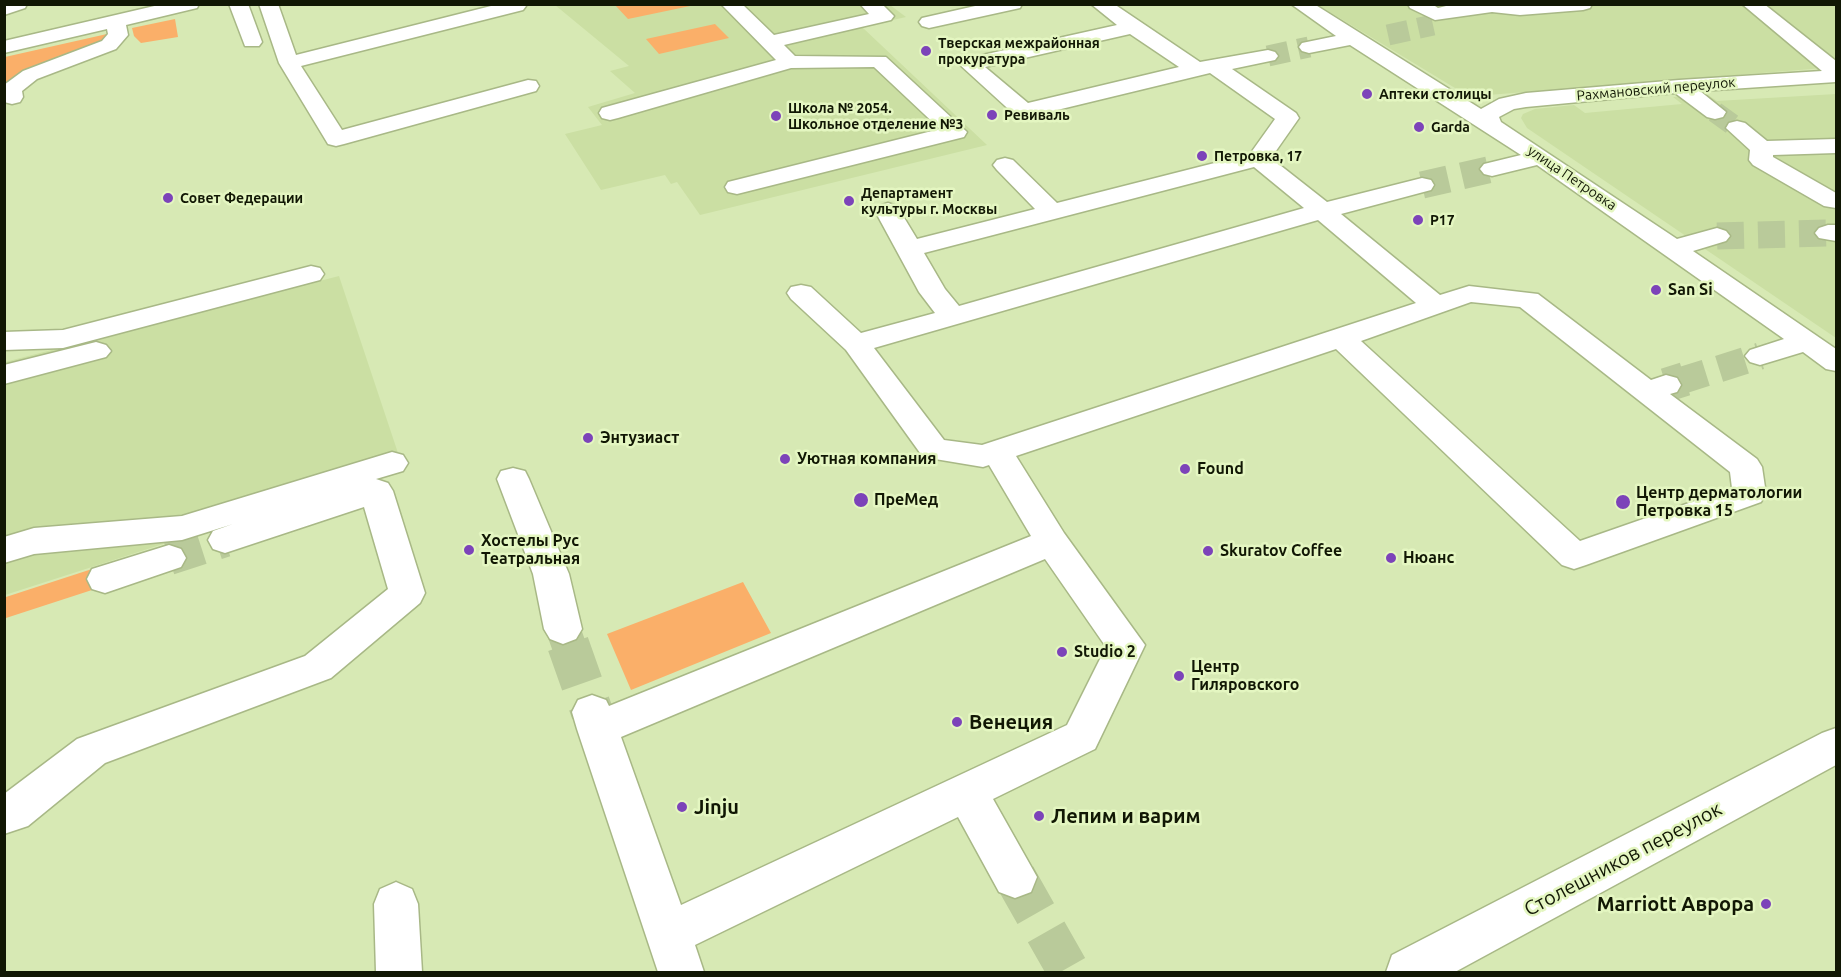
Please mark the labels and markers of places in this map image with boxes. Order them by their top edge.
place label: Тверская межрайонная прокуратура [938,35,1100,68]
marker: Тверская межрайонная прокуратура [919,44,933,58]
place label: Аптеки столицы [1379,86,1492,102]
marker: Аптеки столицы [1360,87,1374,101]
place label: Школа № 2054. Школьное отделение №3 [788,100,963,132]
place label: Ревиваль [1004,107,1070,123]
marker: Ревиваль [985,108,999,122]
marker: Школа № 2054. Школьное отделение №3 [769,109,783,123]
place label: Garda [1431,119,1470,135]
marker: Garda [1412,120,1426,134]
place label: Петровка, 17 [1214,148,1302,164]
marker: Петровка, 17 [1195,149,1209,163]
place label: Департамент культуры г. Москвы [861,185,997,218]
place label: Совет Федерации [180,190,303,206]
marker: Совет Федерации [161,191,175,205]
marker: Департамент культуры г. Москвы [842,194,856,208]
place label: P17 [1430,212,1455,228]
marker: P17 [1411,213,1425,227]
place label: San Si [1668,280,1713,300]
marker: San Si [1649,283,1663,297]
place label: Энтузиаст [600,428,679,448]
marker: Энтузиаст [581,431,595,445]
place label: Уютная компания [797,449,936,469]
marker: Уютная компания [778,452,792,466]
place label: Found [1197,459,1244,479]
marker: Found [1178,462,1192,476]
place label: Центр дерматологии Петровка 15 [1636,483,1802,521]
place label: ПреМед [874,490,938,510]
marker: ПреМед [852,491,870,509]
marker: Центр дерматологии Петровка 15 [1614,493,1632,511]
place label: Хостелы Рус Театральная [481,531,580,569]
place label: Skuratov Coffee [1220,541,1342,561]
marker: Хостелы Рус Театральная [462,543,476,557]
marker: Skuratov Coffee [1201,544,1215,558]
place label: Нюанс [1403,548,1454,568]
marker: Нюанс [1384,551,1398,565]
place label: Studio 2 [1074,642,1136,662]
marker: Studio 2 [1055,645,1069,659]
place label: Центр Гиляровского [1191,657,1299,695]
marker: Центр Гиляровского [1172,669,1186,683]
place label: Венеция [969,710,1053,734]
marker: Венеция [950,715,964,729]
place label: Jinju [694,795,739,819]
marker: Jinju [675,800,689,814]
place label: Лепим и варим [1051,804,1200,828]
marker: Лепим и варим [1032,809,1046,823]
place label: Marriott Аврора [1597,892,1754,916]
marker: Marriott Аврора [1759,897,1773,911]

